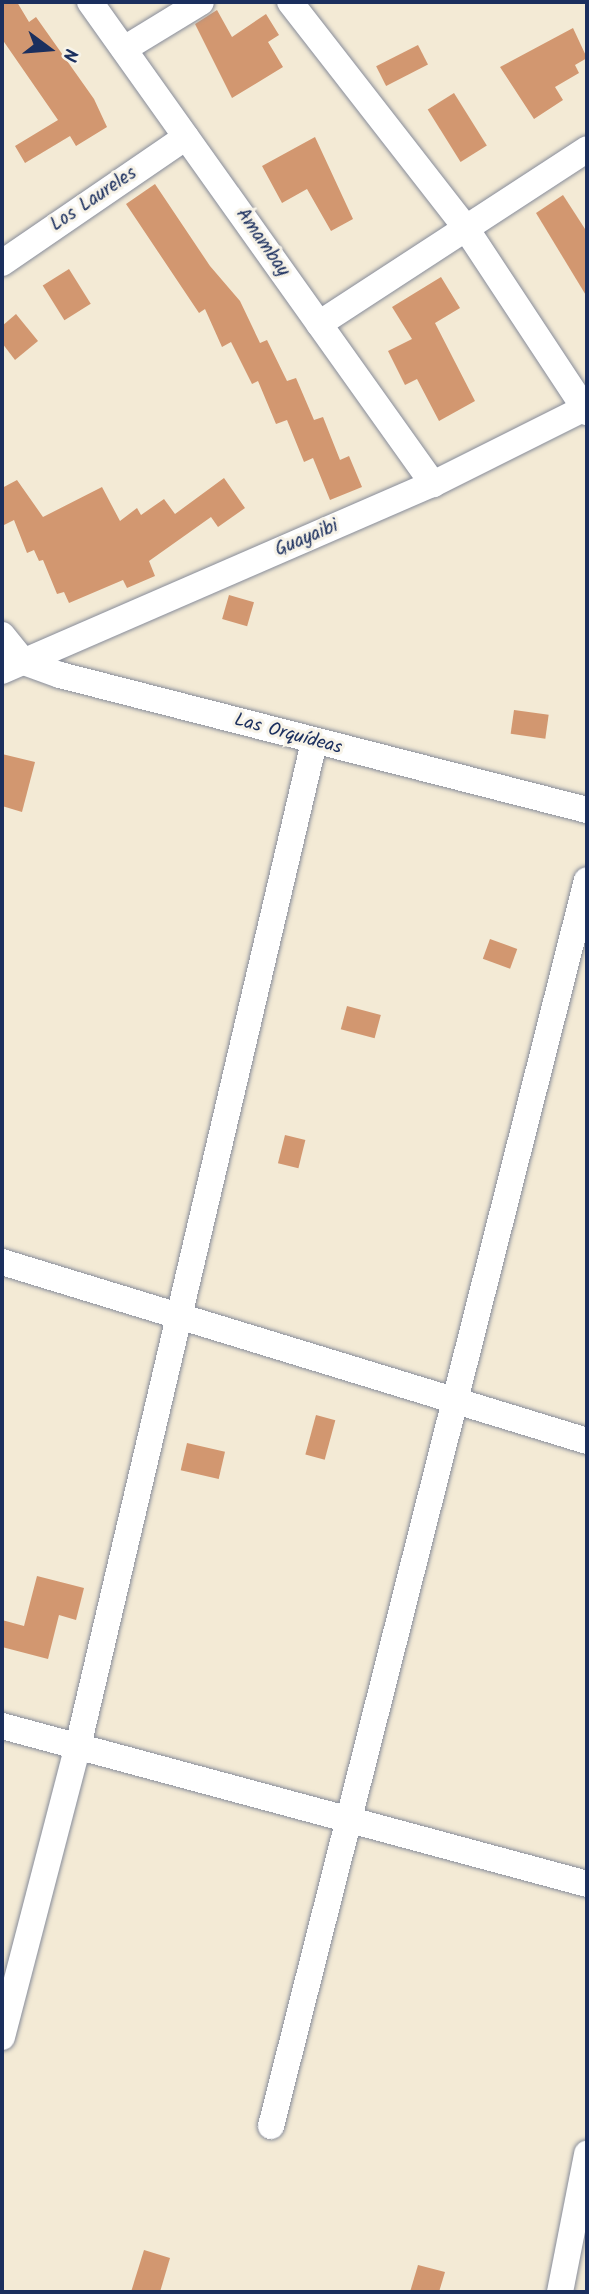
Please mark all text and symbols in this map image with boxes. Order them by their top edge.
north arrow [14,14,84,84]
text: N [53,45,85,65]
street label: Los Laureles [46,163,142,237]
street label: Amambay [230,204,294,282]
street label: Guayaibi [272,516,342,562]
street label: Las Orquídeas [232,710,344,760]

